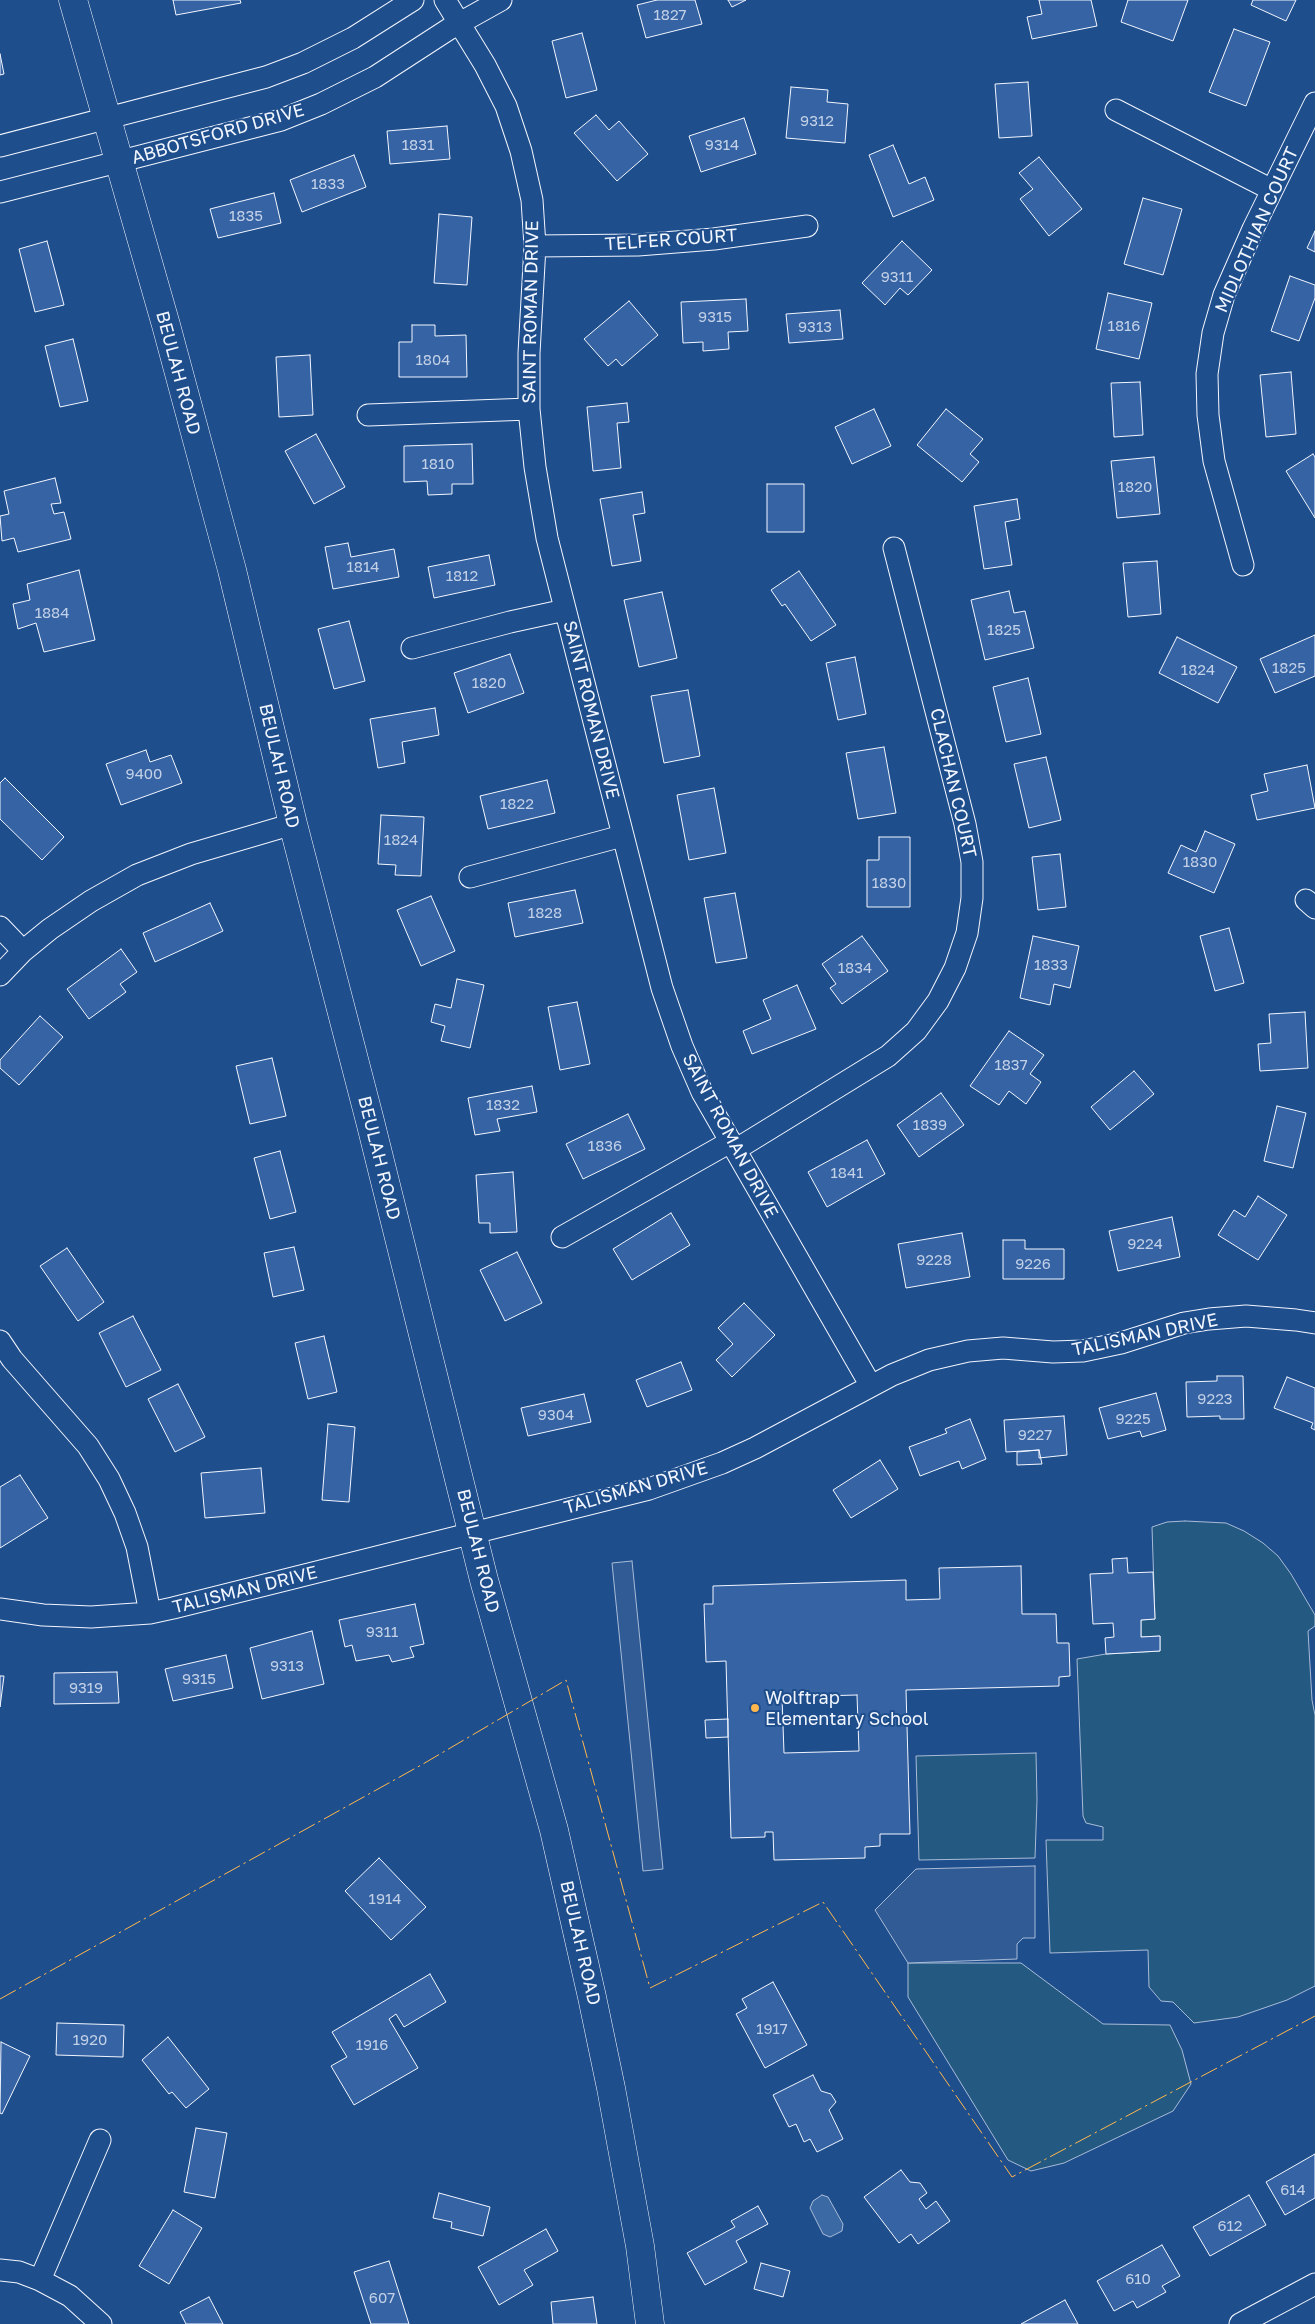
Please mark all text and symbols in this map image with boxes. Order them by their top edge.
house number: 1827 [653,6,687,24]
street label: ABBOTSFORD DRIVE [129,99,307,169]
house number: 9312 [800,112,834,130]
house number: 1831 [402,136,434,154]
house number: 9314 [705,136,739,154]
street label: MIDLOTHIAN COURT [1211,144,1303,316]
house number: 1833 [311,175,345,193]
house number: 1835 [229,207,263,225]
street label: SAINT ROMAN DRIVE [519,220,543,404]
street label: TELFER COURT [604,225,738,255]
house number: 9311 [881,268,913,286]
house number: 9315 [698,308,732,326]
street label: BEULAH ROAD [151,309,205,437]
house number: 1816 [1108,317,1140,335]
house number: 9313 [798,318,832,336]
house number: 1804 [416,351,450,369]
house number: 1810 [422,455,454,473]
house number: 1820 [1118,478,1152,496]
house number: 1814 [347,558,379,576]
house number: 1812 [446,567,478,585]
house number: 1884 [35,604,69,622]
street label: SAINT ROMAN DRIVE [558,619,624,801]
house number: 1825 [987,621,1021,639]
house number: 1825 [1272,659,1306,677]
house number: 1824 [1181,661,1215,679]
house number: 1820 [472,674,506,692]
street label: BEULAH ROAD [254,702,304,830]
street label: CLACHAN COURT [925,706,981,860]
house number: 9400 [126,765,162,783]
house number: 1822 [500,795,534,813]
house number: 1824 [384,831,418,849]
house number: 1830 [1183,853,1217,871]
house number: 1830 [872,874,906,892]
house number: 1828 [528,904,562,922]
house number: 1833 [1034,956,1068,974]
house number: 1834 [838,959,872,977]
street label: SAINT ROMAN DRIVE [677,1050,783,1222]
house number: 1837 [994,1056,1028,1074]
street label: BEULAH ROAD [353,1094,405,1222]
house number: 1832 [486,1096,520,1114]
house number: 1839 [913,1116,947,1134]
house number: 1836 [588,1137,622,1155]
house number: 1841 [831,1164,863,1182]
house number: 9224 [1127,1235,1163,1253]
house number: 9228 [916,1251,952,1269]
house number: 9226 [1015,1255,1051,1273]
street label: TALISMAN DRIVE [1070,1309,1220,1361]
house number: 9223 [1197,1390,1233,1408]
house number: 9304 [538,1406,574,1424]
house number: 9225 [1115,1410,1151,1428]
house number: 9227 [1018,1426,1052,1444]
street label: TALISMAN DRIVE [562,1457,710,1519]
street label: BEULAH ROAD [452,1487,504,1615]
street label: TALISMAN DRIVE [170,1562,320,1618]
house number: 9311 [366,1623,398,1641]
house number: 9313 [270,1657,304,1675]
house number: 9315 [182,1670,216,1688]
house number: 9319 [69,1679,103,1697]
place label: Wolftrap Elementary School [765,1687,929,1730]
marker: Wolftrap Elementary School [749,1702,761,1714]
street label: BEULAH ROAD [555,1879,605,2007]
house number: 1914 [369,1890,401,1908]
house number: 1917 [756,2020,788,2038]
house number: 1920 [73,2031,107,2049]
house number: 1916 [356,2036,388,2054]
house number: 614 [1280,2181,1306,2199]
house number: 612 [1217,2217,1243,2235]
house number: 610 [1125,2270,1151,2288]
house number: 607 [369,2289,395,2307]

